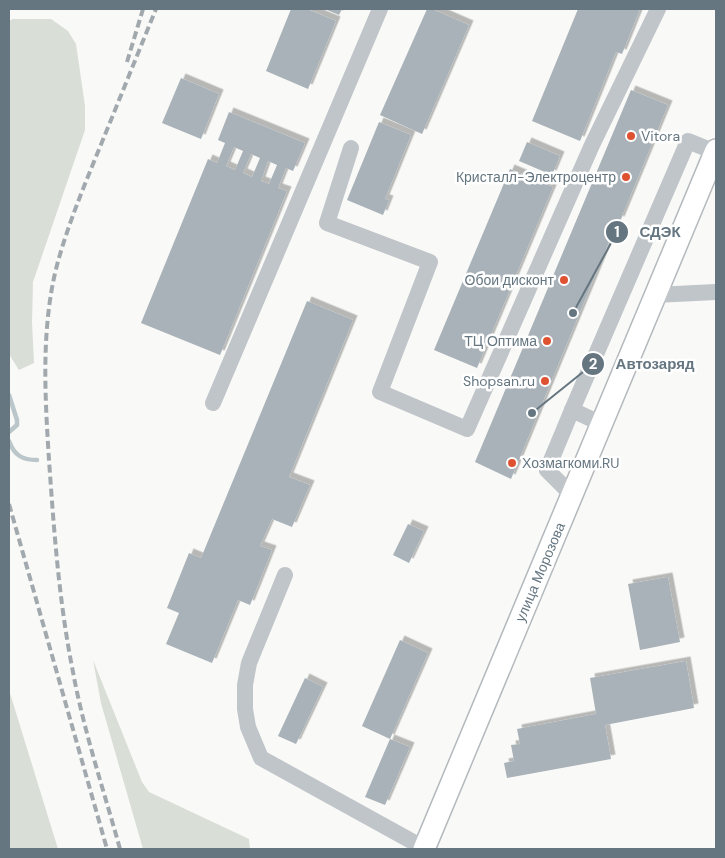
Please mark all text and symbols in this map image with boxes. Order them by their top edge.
place label: Vitora [641,127,680,145]
marker: Vitora [625,130,637,142]
place label: Кристалл-Электроцентр [456,168,616,186]
marker: Кристалл-Электроцентр [620,171,632,183]
callout: СДЭК [604,217,690,247]
text: 1 [614,222,620,242]
text: СДЭК [639,222,681,242]
place label: Обои дисконт [465,271,555,289]
marker: Обои дисконт [558,274,570,286]
place label: ТЦ Оптима [464,332,537,350]
marker: ТЦ Оптима [541,335,553,347]
callout: Автозаряд [581,349,704,379]
text: 2 [589,354,598,374]
text: Автозаряд [616,354,695,374]
place label: Shopsan.ru [463,372,535,390]
marker: Shopsan.ru [539,375,551,387]
place label: Хозмагкоми.RU [522,454,620,472]
marker: Хозмагкоми.RU [506,457,518,469]
street label: улица Морозова [511,519,569,624]

